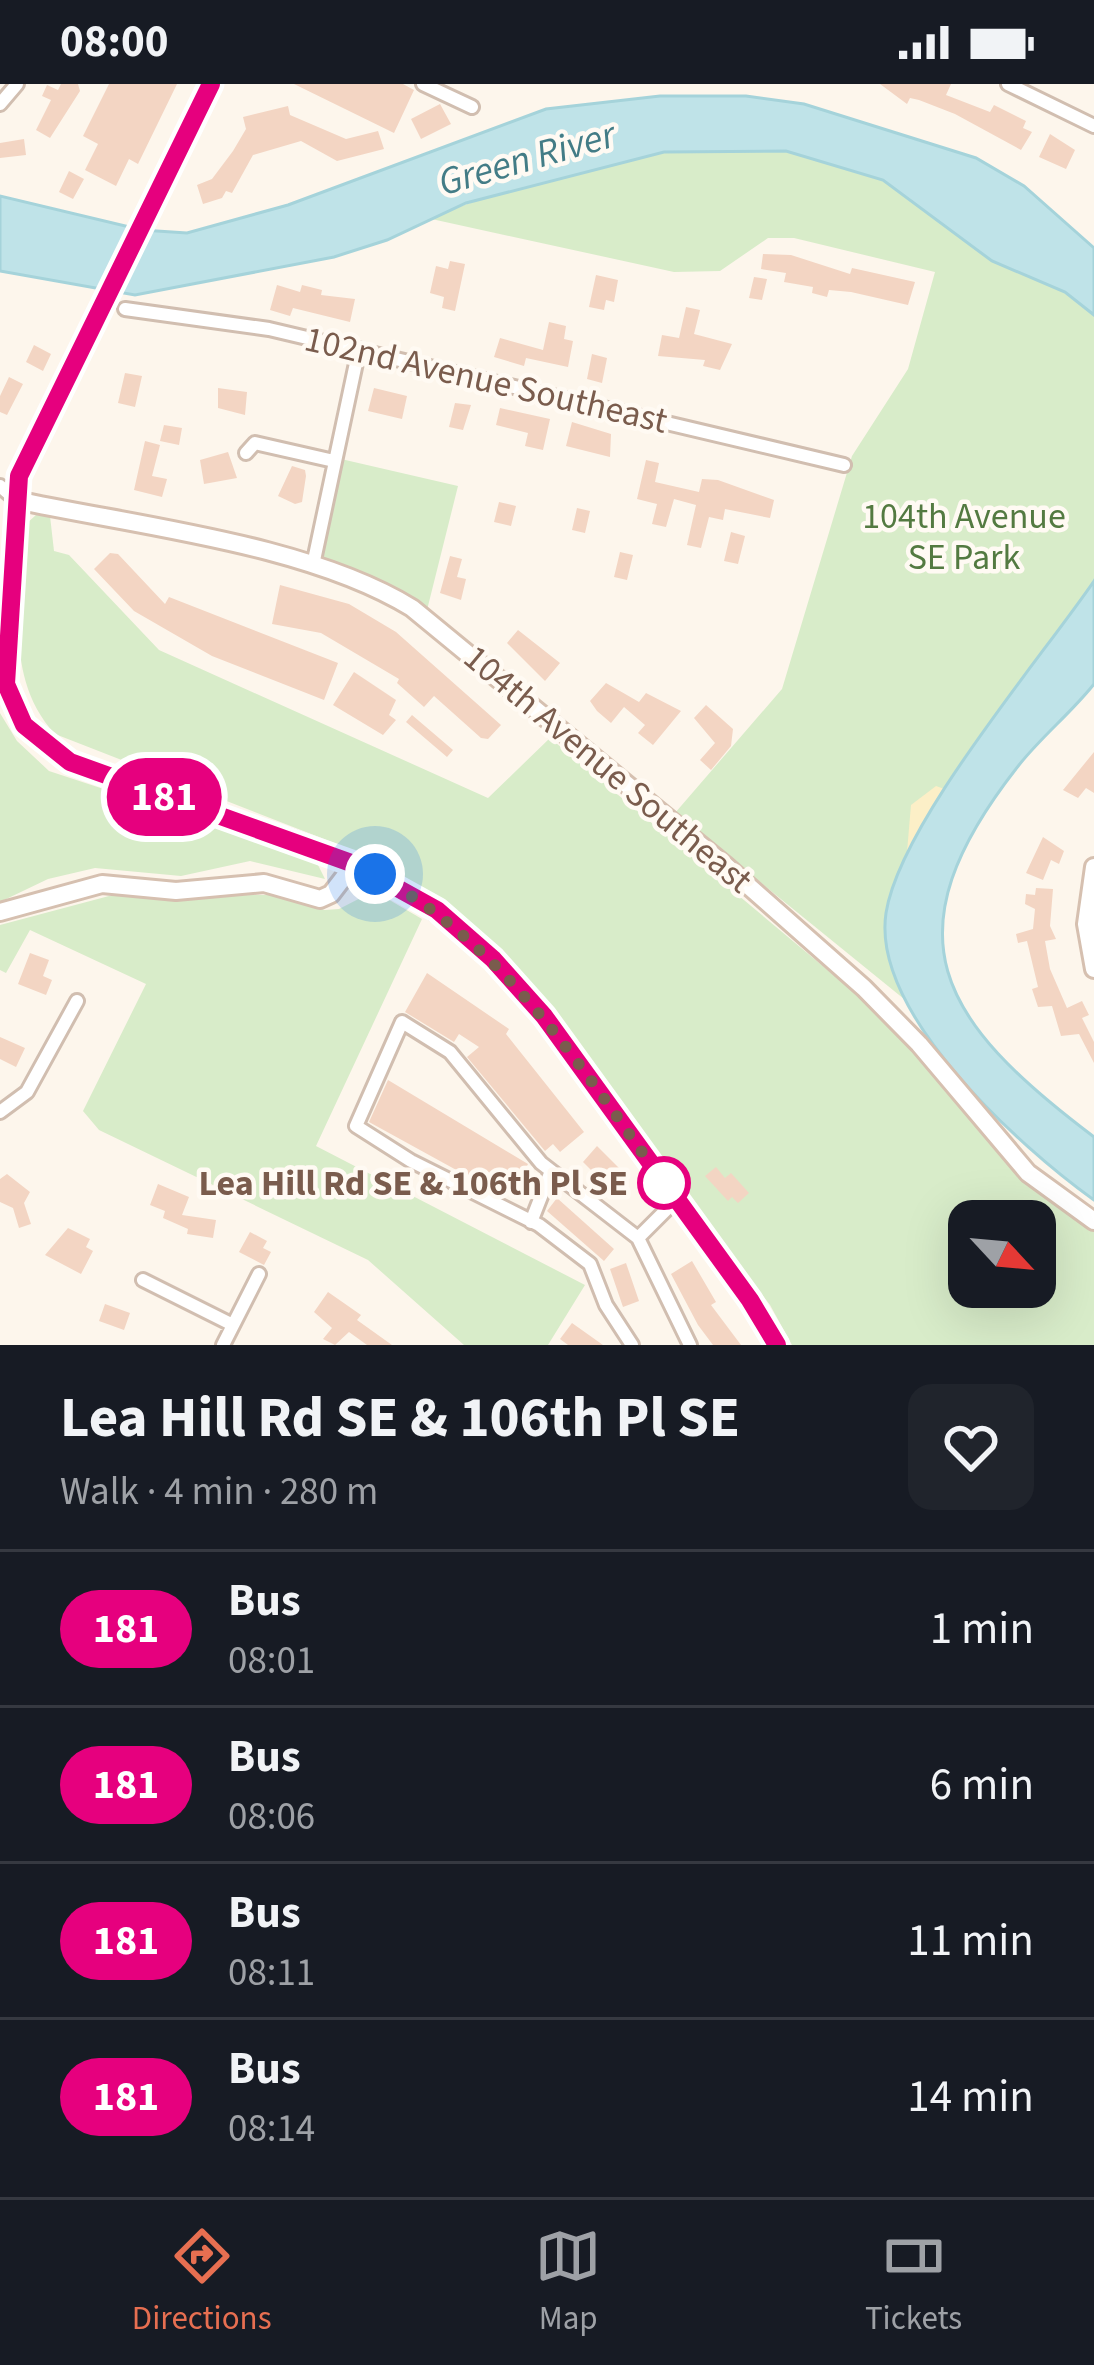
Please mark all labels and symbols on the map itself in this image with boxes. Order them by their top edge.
water label: Green River [432,107,624,211]
street label: 102nd Avenue Southeast [300,313,672,447]
park label: 104th Avenue SE Park [862,491,1066,583]
street label: 104th Avenue Southeast [453,633,763,905]
line badge: 181 [95,758,233,836]
your location [345,844,405,904]
place label: Lea Hill Rd SE & 106th Pl SE [198,1158,628,1209]
marker: Lea Hill Rd SE & 106th Pl SE [639,1158,689,1208]
north arrow [948,1200,1056,1308]

